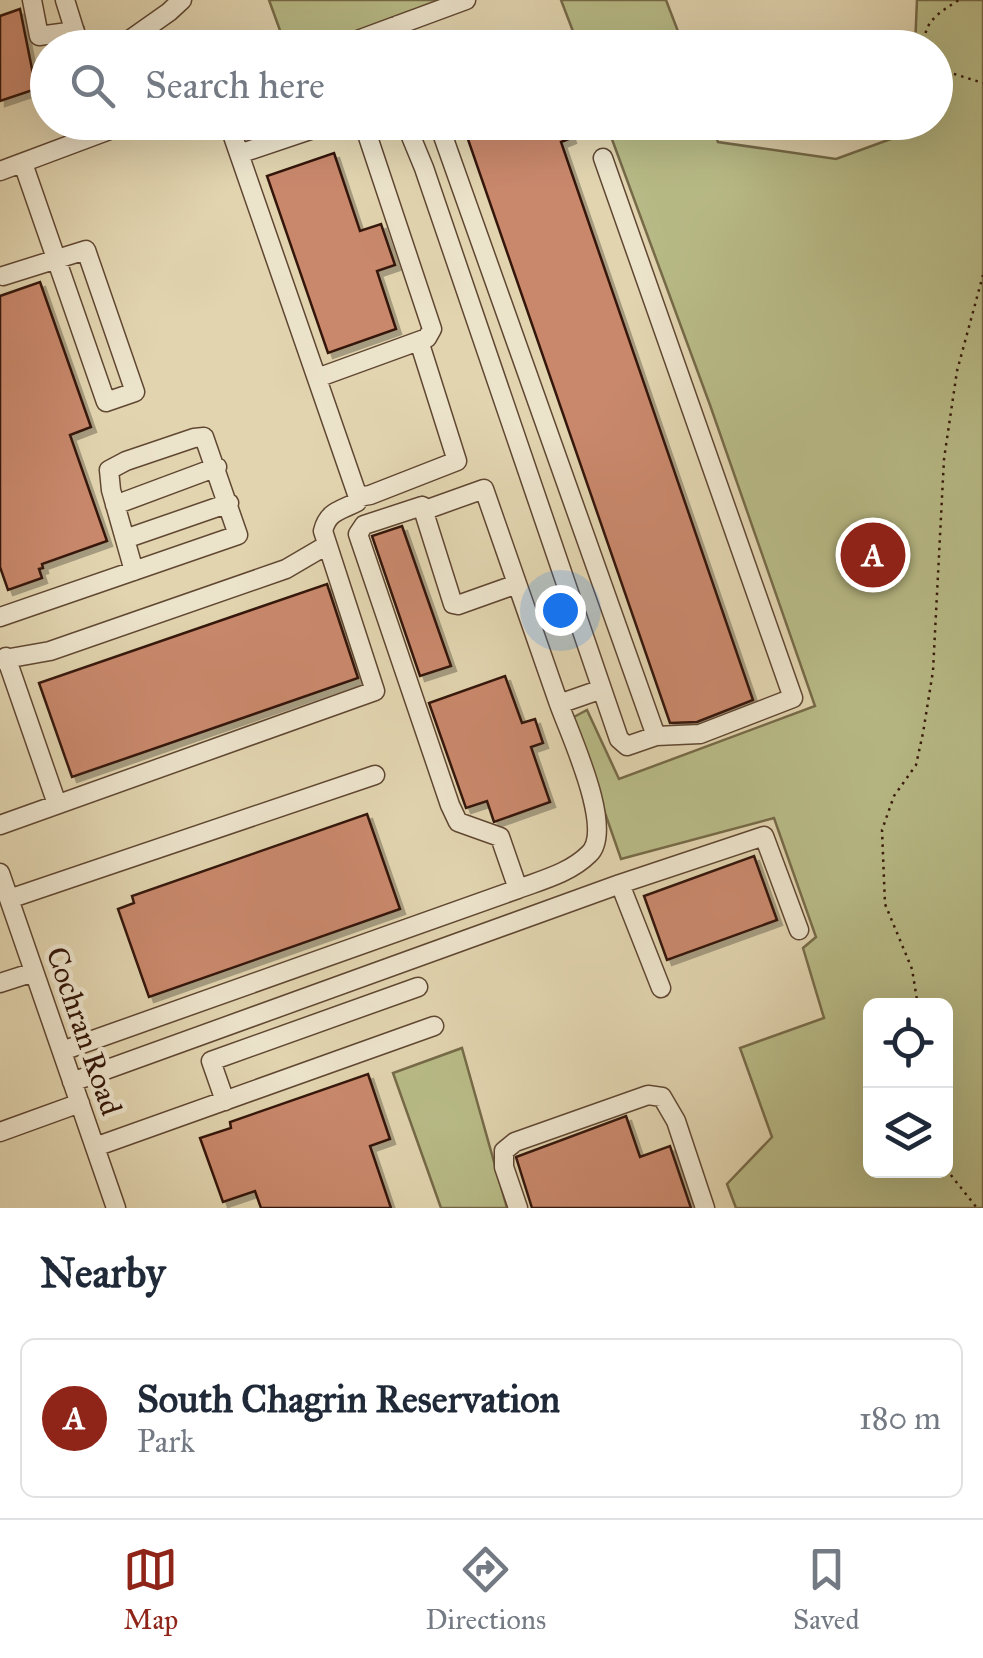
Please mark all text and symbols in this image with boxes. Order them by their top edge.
search box [30,30,953,140]
icon: search [65,58,120,113]
text: Search here [145,62,325,108]
pin: A [840,518,906,592]
your location [535,585,586,636]
street label: Cochran Road [38,942,130,1120]
map controls [863,998,953,1178]
button: locate [863,998,953,1088]
button: layers [863,1088,953,1178]
text: Nearby [40,1247,165,1299]
text: South Chagrin Reservation [137,1376,560,1422]
text: A [64,1399,85,1438]
text: 180 m [859,1399,941,1438]
text: Park [137,1422,195,1461]
tab: Map [123,1542,178,1637]
tab: Directions [425,1542,546,1637]
tab: Saved [793,1542,860,1637]

